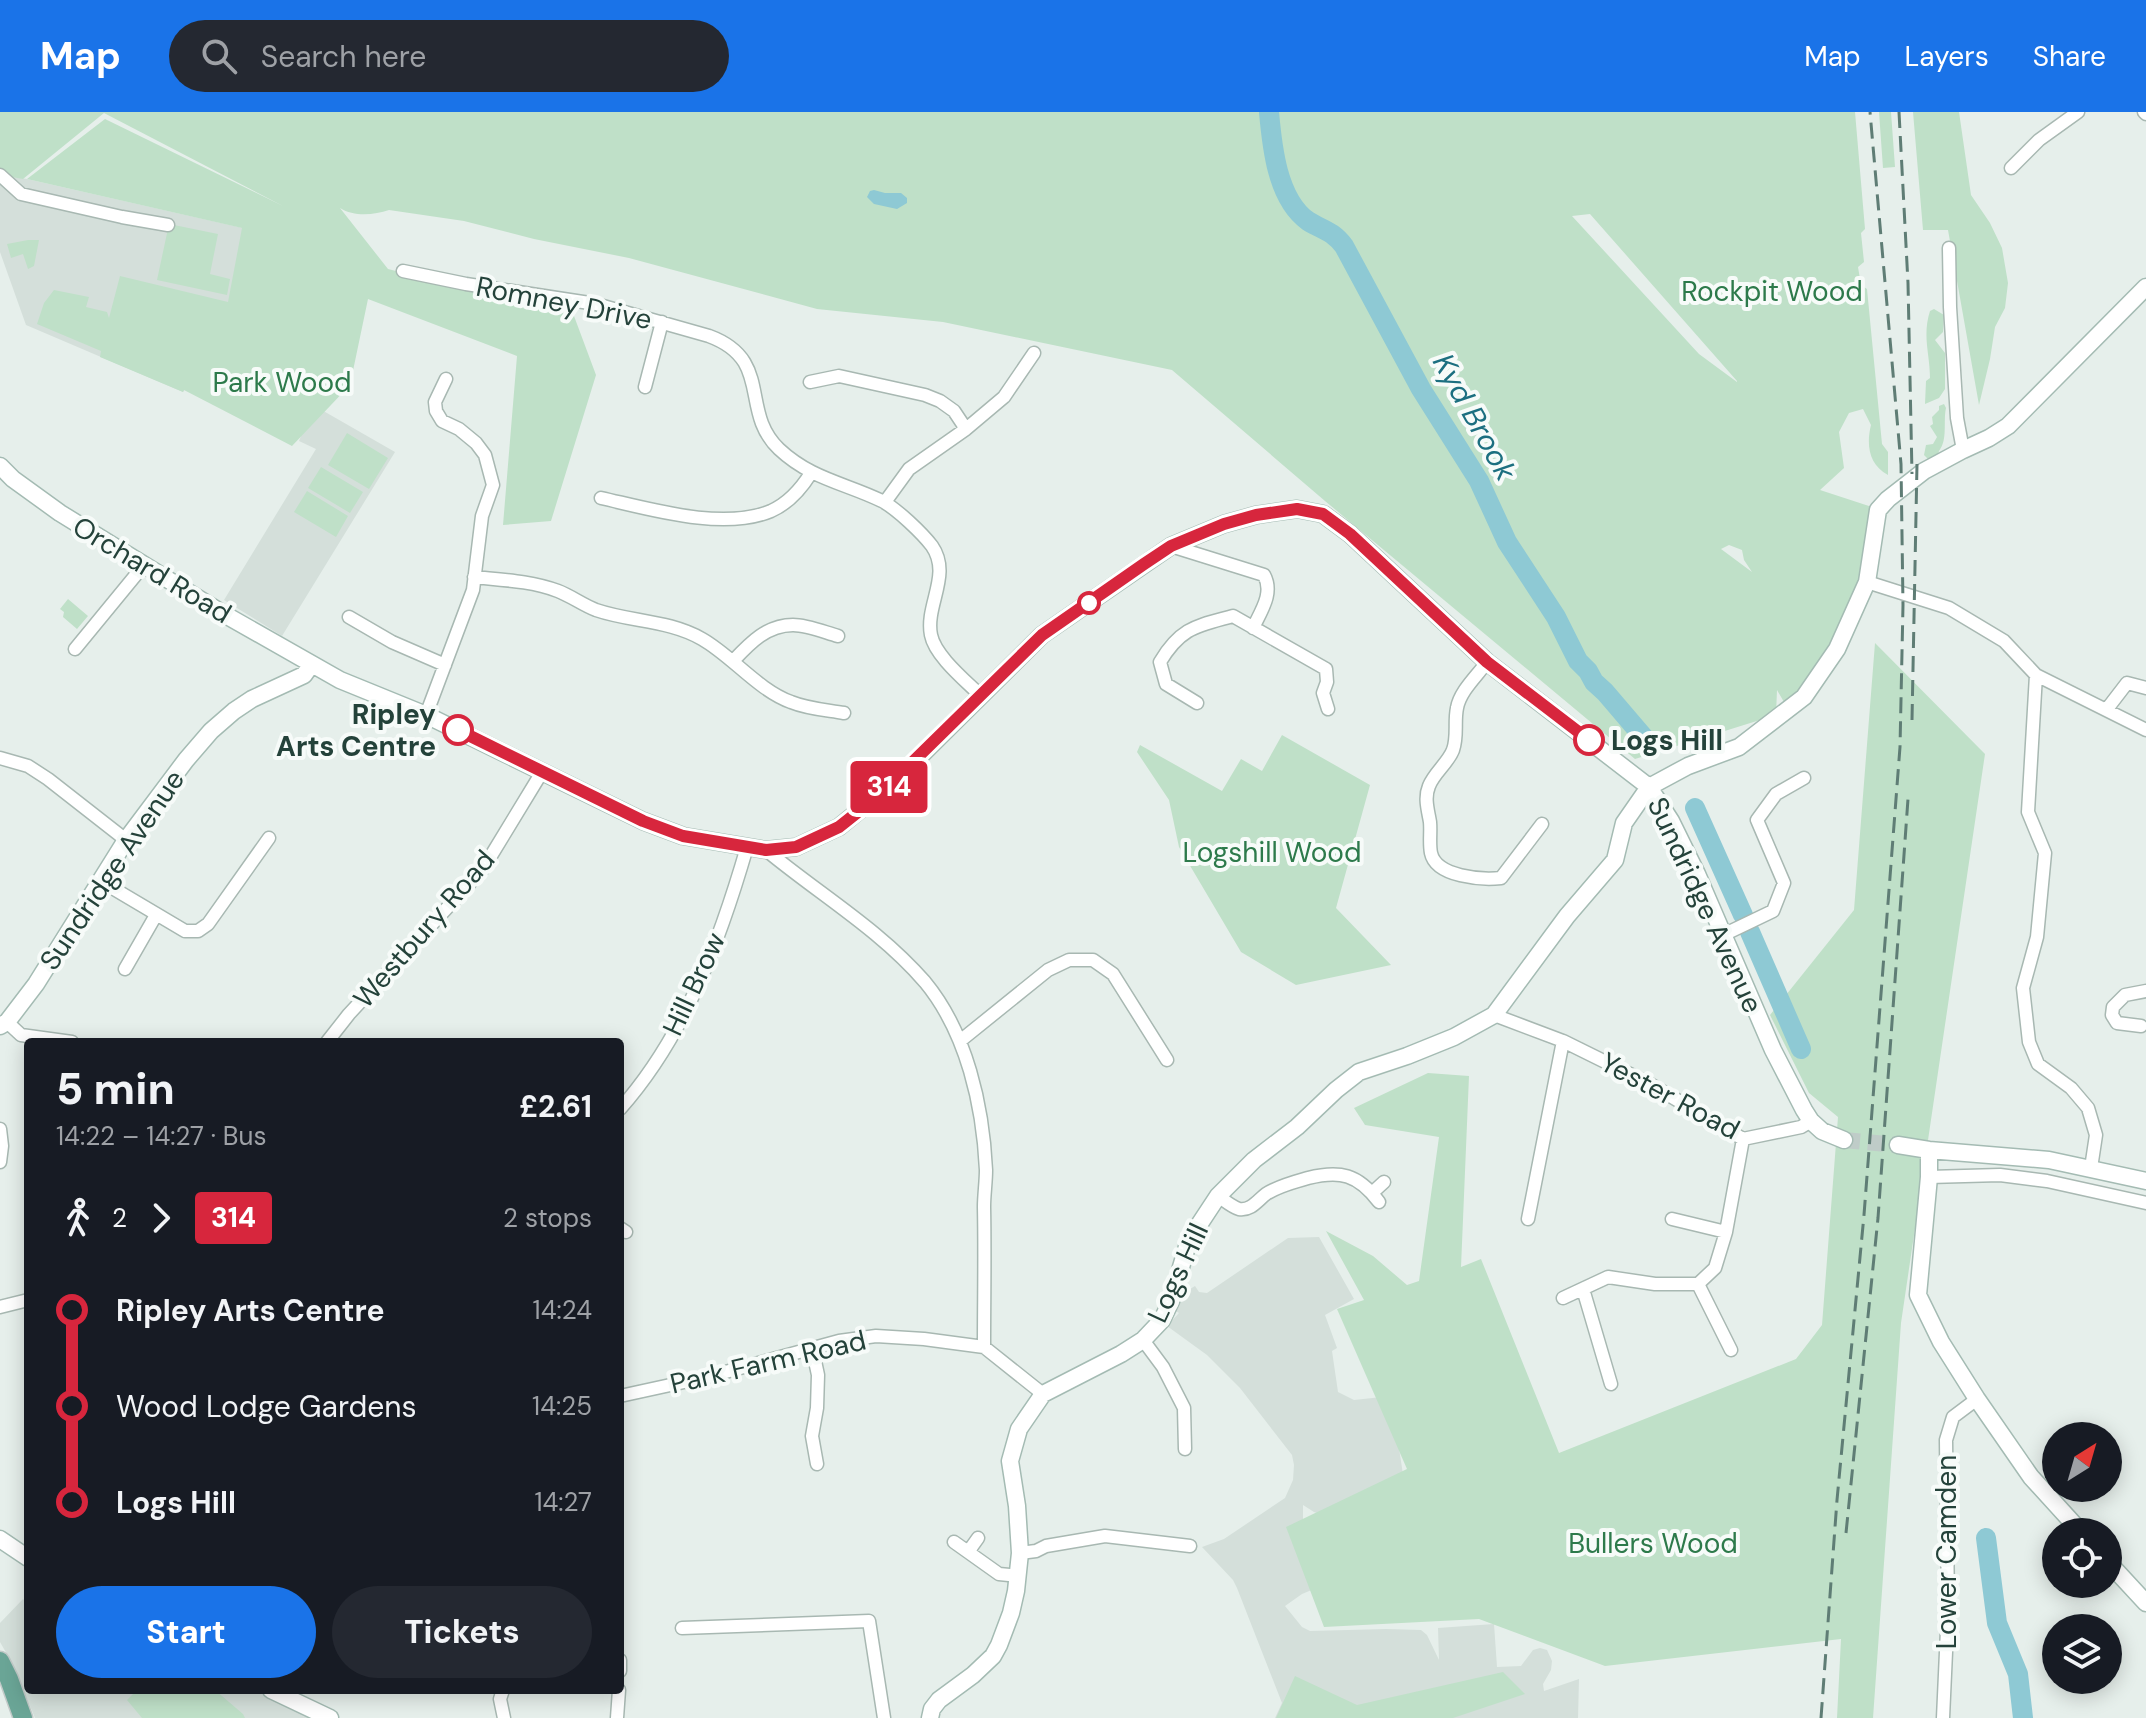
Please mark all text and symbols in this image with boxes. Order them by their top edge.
search box [169,20,729,92]
text: Map [40,31,121,81]
icon: search [197,34,241,78]
text: Search here [261,37,426,76]
text: Map [1804,38,1861,75]
text: Layers [1905,38,1989,75]
text: Share [2033,38,2106,75]
street label: Romney Drive [473,268,655,338]
park label: Rockpit Wood [1681,273,1863,310]
water label: Kyd Brook [1424,346,1526,488]
park label: Park Wood [212,364,352,401]
street label: Orchard Road [66,508,238,632]
unlabelled marker [1078,592,1100,614]
place label: Ripley Arts Centre [276,696,436,765]
marker: Ripley Arts Centre [443,715,473,745]
place label: Logs Hill [1611,722,1723,759]
marker: Logs Hill [1574,725,1604,755]
line badge: 314 [843,761,935,813]
street label: Sundridge Avenue [31,763,193,977]
text: 314 [866,768,912,805]
street label: Sundridge Avenue [1639,791,1771,1019]
park label: Logshill Wood [1182,834,1362,871]
street label: Westbury Road [345,842,503,1016]
street label: Hill Brow [654,926,734,1042]
street label: Yester Road [1594,1044,1746,1148]
text: 5 min [56,1060,175,1118]
text: £2.61 [519,1087,592,1126]
text: 14:22 – 14:27 · Bus [56,1119,267,1153]
icon: walk [56,1196,100,1240]
icon: forward [139,1196,183,1240]
text: 314 [211,1199,256,1236]
text: 2 [112,1201,127,1235]
text: 2 stops [503,1201,592,1235]
street label: Logs Hill [1139,1217,1217,1329]
text: Ripley Arts Centre [116,1291,385,1330]
text: 14:24 [533,1293,592,1327]
street label: Park Farm Road [666,1321,870,1403]
text: Wood Lodge Gardens [116,1387,417,1426]
text: 14:25 [532,1389,592,1423]
north arrow [2042,1422,2122,1502]
map controls [2042,1422,2122,1694]
street label: Lower Camden [1928,1455,1965,1649]
text: Logs Hill [116,1483,236,1522]
text: 14:27 [534,1485,592,1519]
button: locate [2042,1518,2122,1598]
park label: Bullers Wood [1568,1525,1738,1562]
button: Start [56,1586,316,1678]
button: Tickets [332,1586,592,1678]
button: layers [2042,1614,2122,1694]

